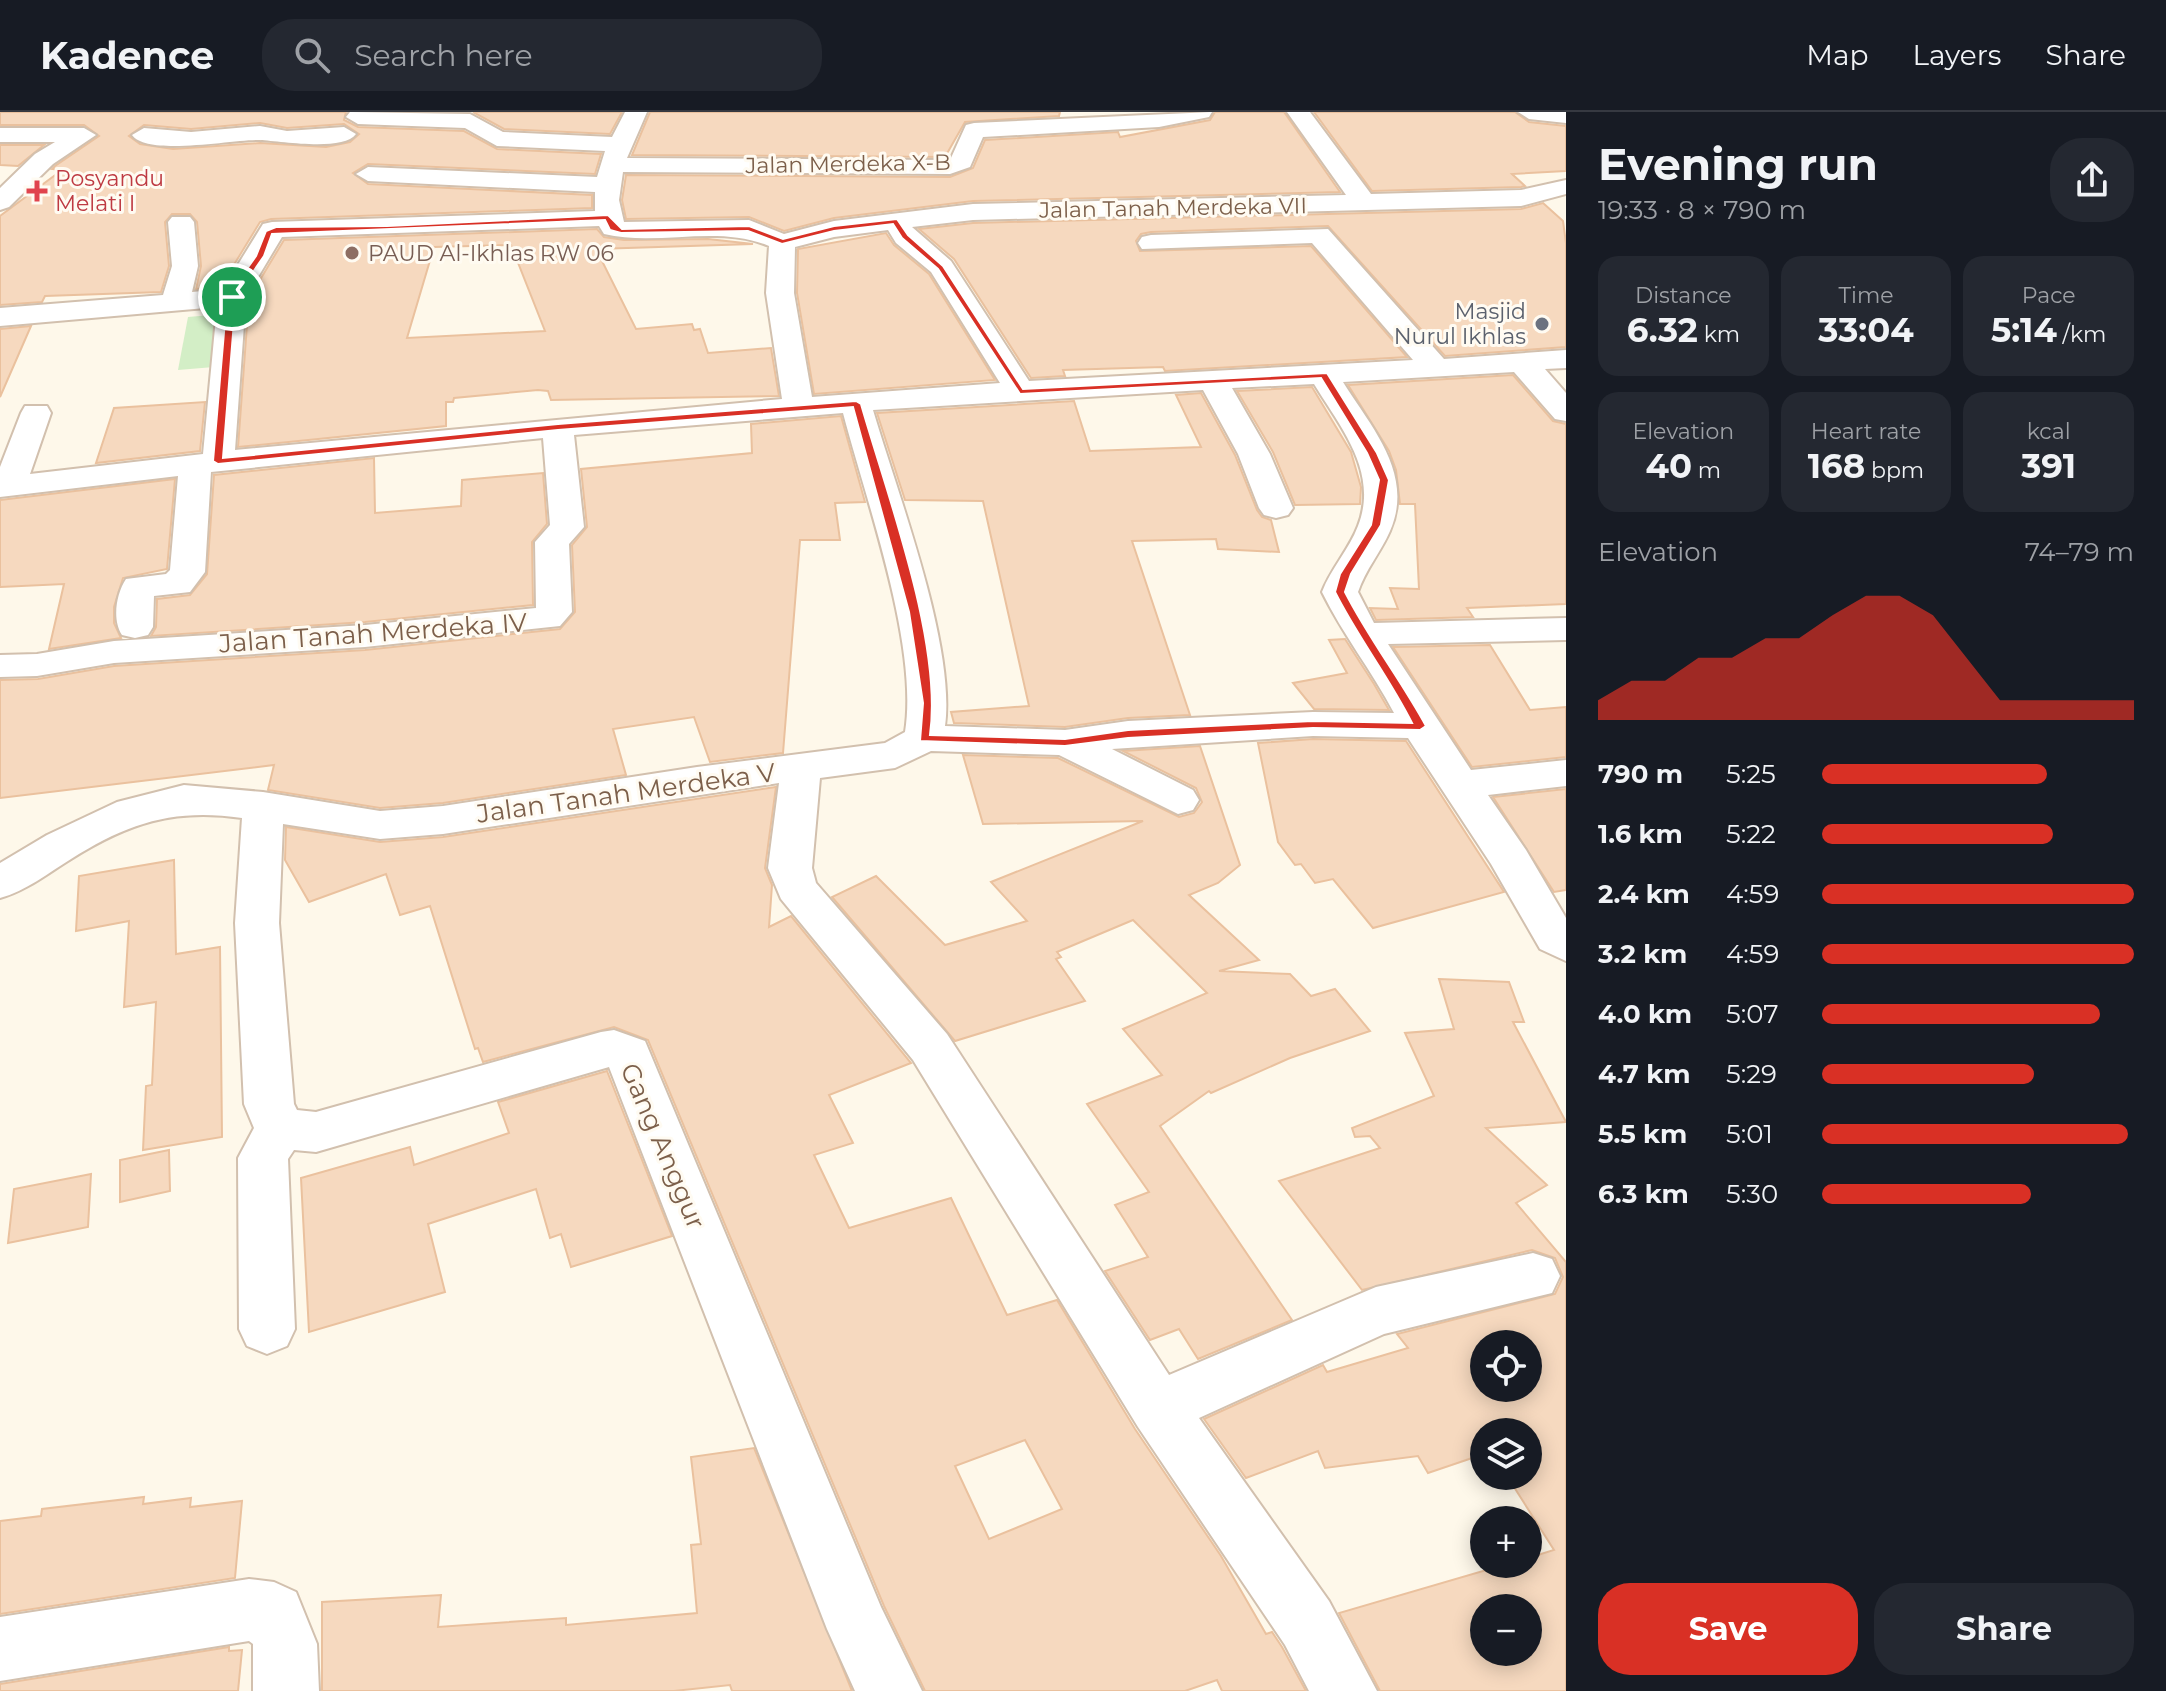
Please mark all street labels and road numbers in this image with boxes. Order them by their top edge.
street label: Jalan Merdeka X-B [744,149,951,179]
street label: Jalan Tanah Merdeka VII [1038,192,1307,224]
street label: Jalan Tanah Merdeka IV [217,606,529,660]
street label: Jalan Tanah Merdeka V [474,756,778,830]
street label: Gang Anggur [614,1058,712,1234]

